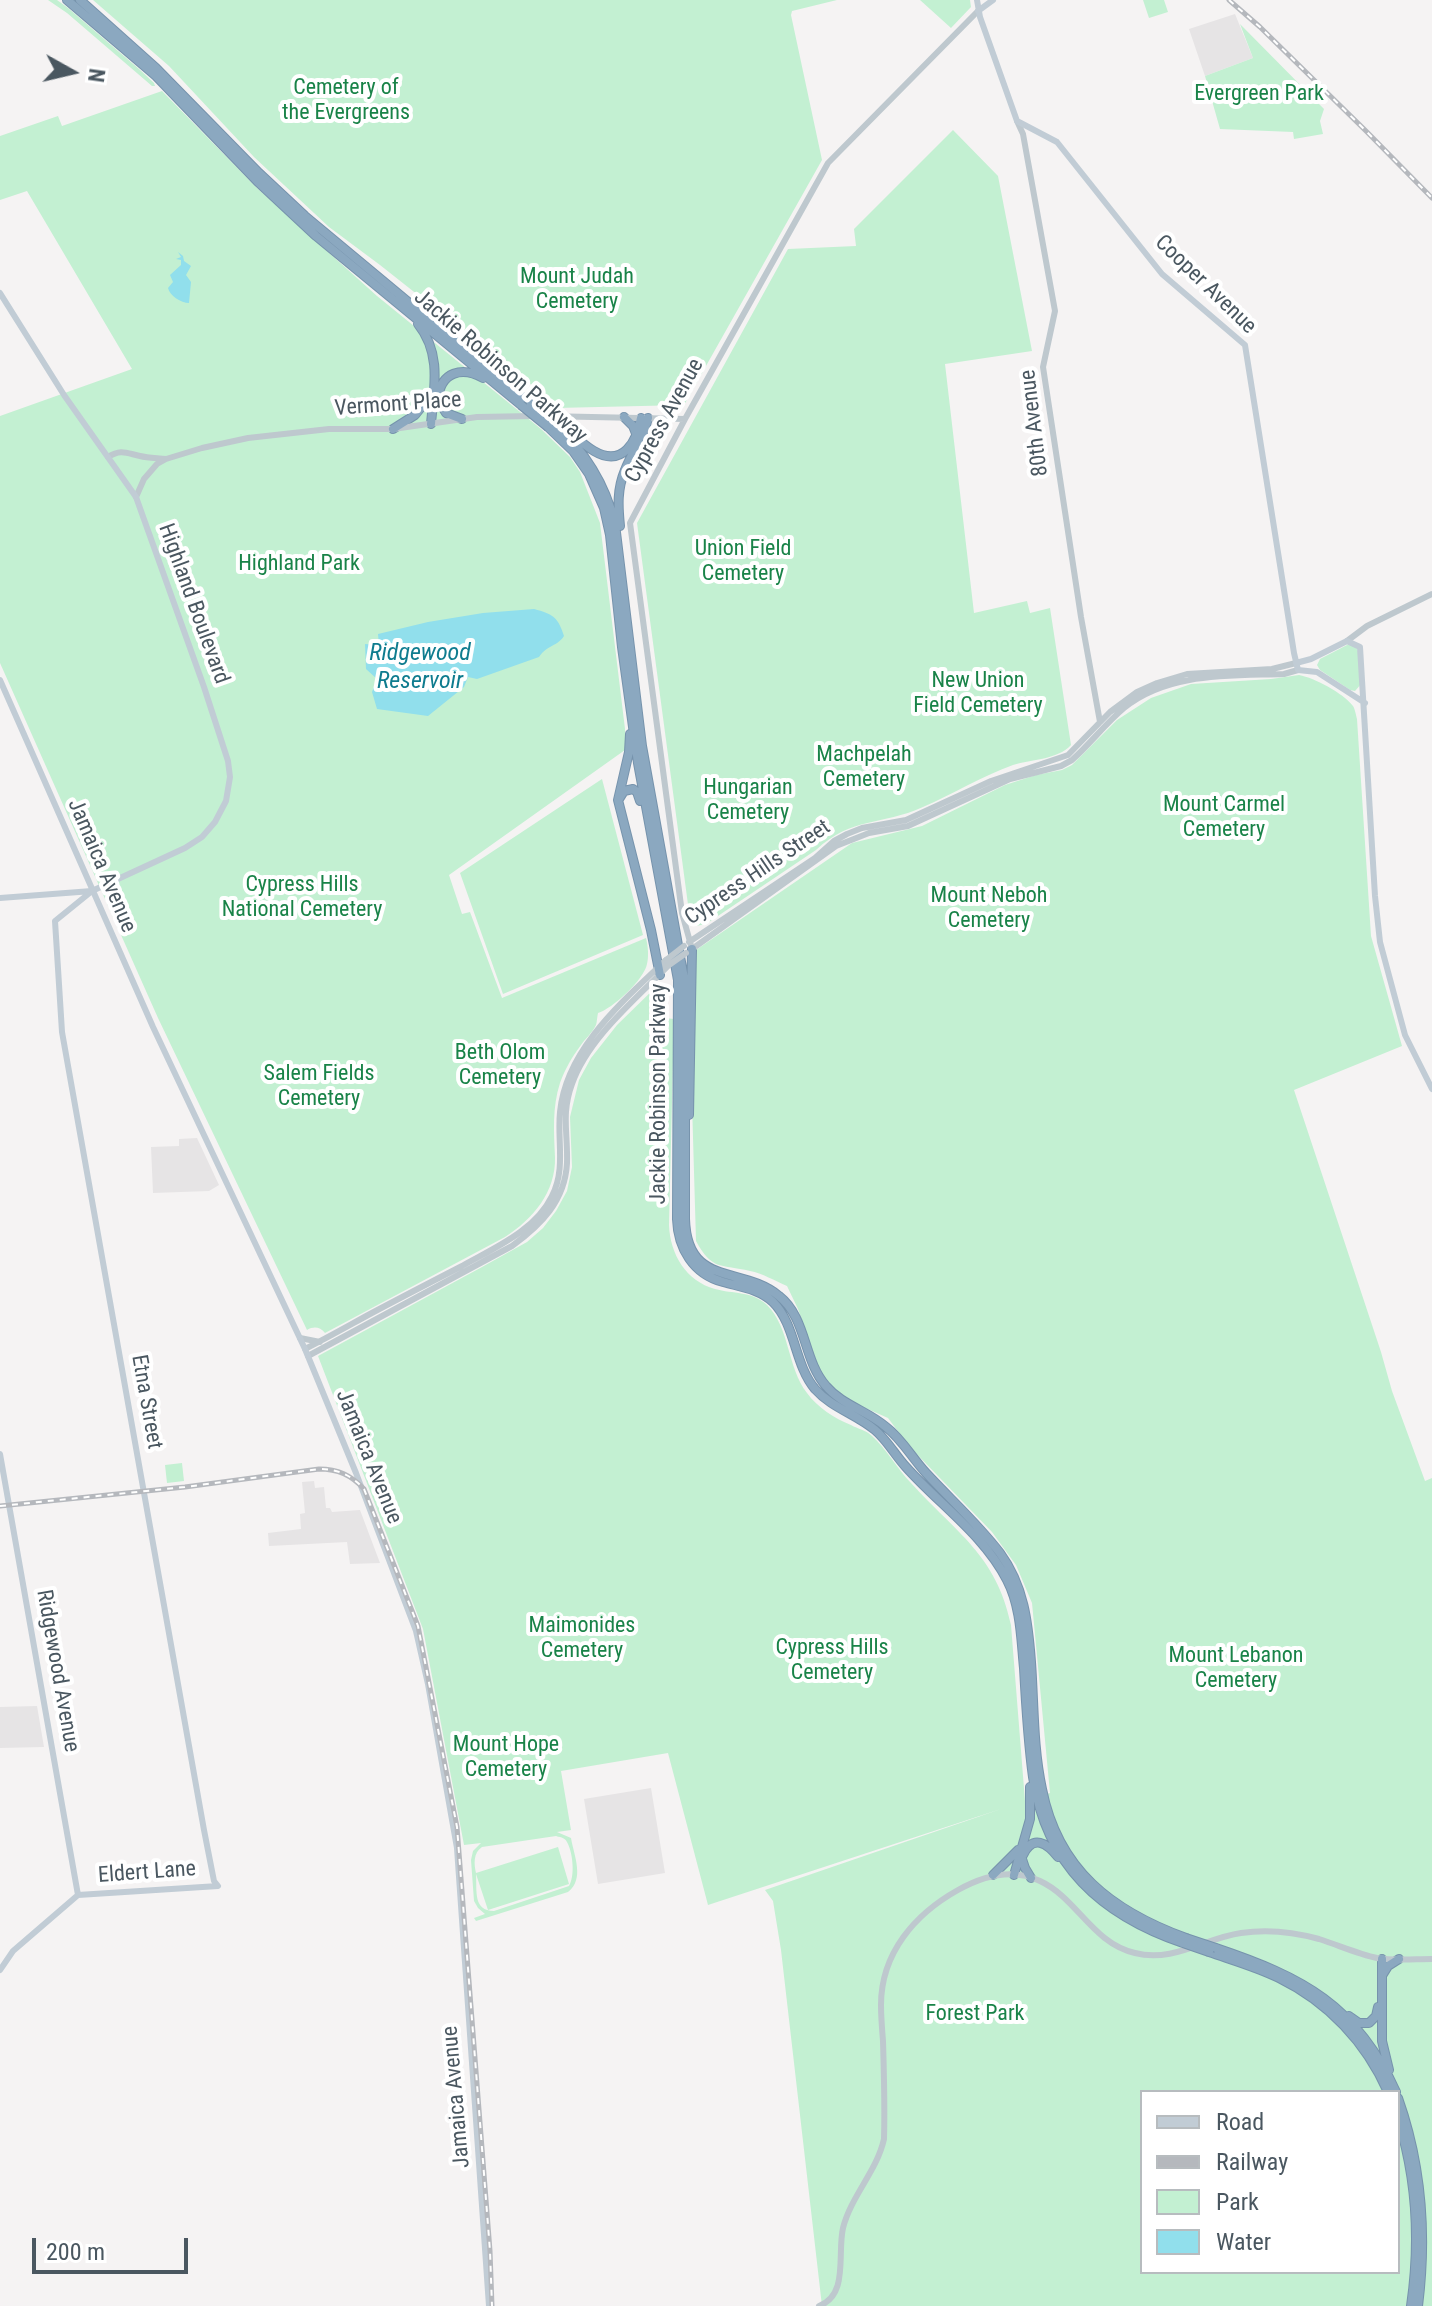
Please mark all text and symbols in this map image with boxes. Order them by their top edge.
north arrow [32,32,112,112]
text: N [83,67,110,84]
park label: Cemetery of the Evergreens [282,75,410,126]
park label: Evergreen Park [1194,81,1324,107]
street label: Cooper Avenue [1149,230,1261,340]
park label: Mount Judah Cemetery [520,264,634,316]
street label: Jackie Robinson Parkway [408,285,592,449]
street label: Cypress Avenue [620,354,710,488]
street label: 80th Avenue [1015,368,1055,478]
street label: Vermont Place [334,387,462,423]
street label: Highland Boulevard [152,520,234,688]
park label: Union Field Cemetery [695,536,791,588]
park label: Highland Park [238,551,360,577]
water label: Ridgewood Reservoir [369,640,471,696]
park label: New Union Field Cemetery [913,668,1043,720]
park label: Machpelah Cemetery [816,742,912,794]
park label: Hungarian Cemetery [703,775,793,826]
park label: Mount Carmel Cemetery [1163,792,1285,844]
street label: Jamaica Avenue [61,795,141,937]
street label: Cypress Hills Street [680,815,836,931]
park label: Cypress Hills National Cemetery [222,872,382,924]
park label: Mount Neboh Cemetery [931,883,1047,934]
street label: Jackie Robinson Parkway [646,984,672,1204]
park label: Beth Olom Cemetery [455,1040,545,1092]
park label: Salem Fields Cemetery [264,1061,374,1112]
street label: Etna Street [125,1353,167,1451]
street label: Jamaica Avenue [329,1386,407,1528]
street label: Ridgewood Avenue [30,1588,84,1754]
park label: Maimonides Cemetery [529,1613,635,1664]
park label: Cypress Hills Cemetery [775,1635,889,1686]
park label: Mount Lebanon Cemetery [1168,1643,1304,1694]
park label: Mount Hope Cemetery [453,1732,559,1784]
street label: Eldert Lane [97,1856,197,1890]
park label: Forest Park [925,2001,1025,2027]
street label: Jamaica Avenue [438,2025,476,2169]
legend [1140,2090,1400,2274]
text: Road [1216,2108,1264,2136]
text: Railway [1216,2148,1288,2176]
text: Park [1216,2188,1259,2216]
scale bar [36,2222,192,2272]
text: Water [1216,2228,1271,2256]
text: 200 m [46,2238,105,2266]

